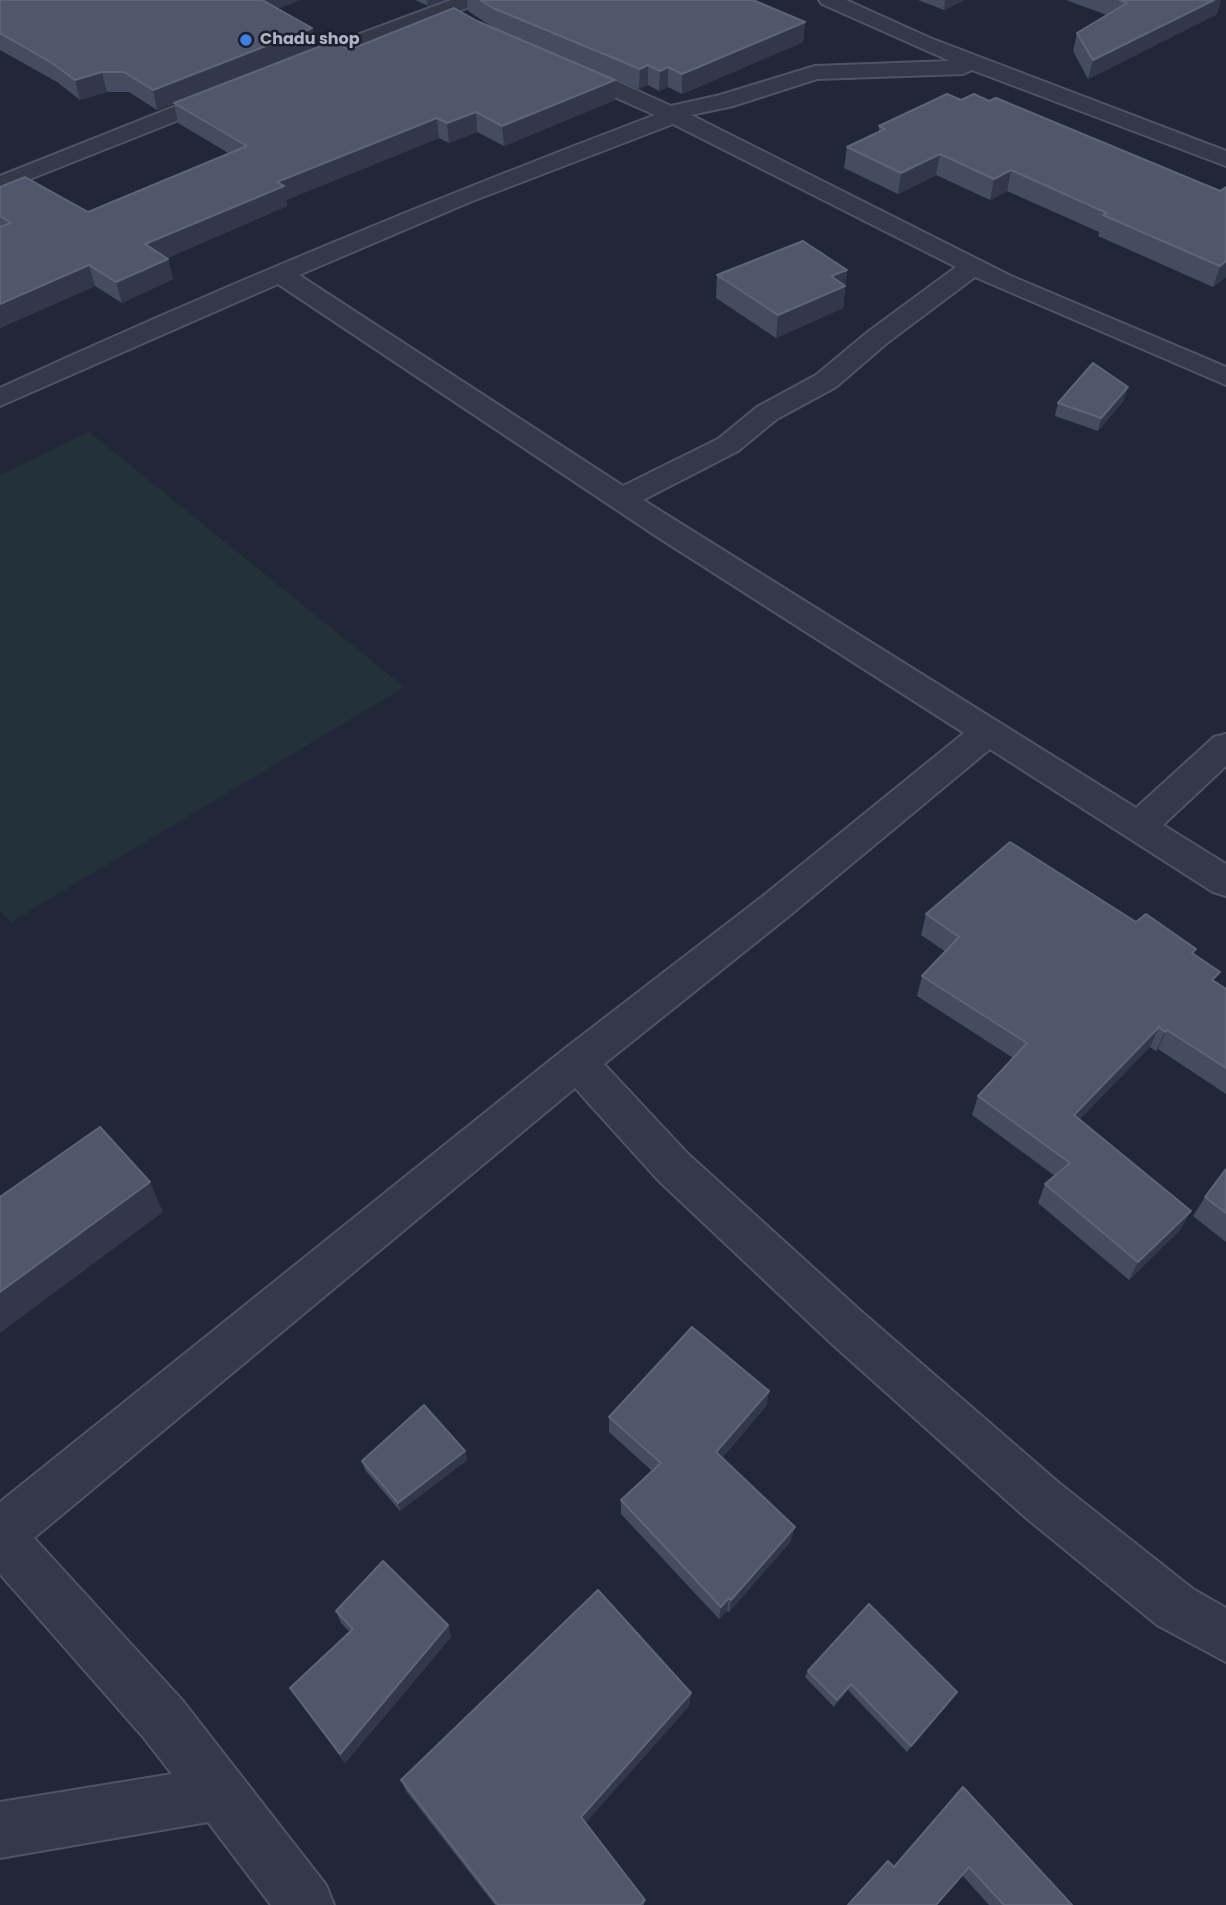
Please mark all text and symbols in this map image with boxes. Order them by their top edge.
place label: Chadu shop [260,30,360,50]
marker: Chadu shop [238,32,254,48]

